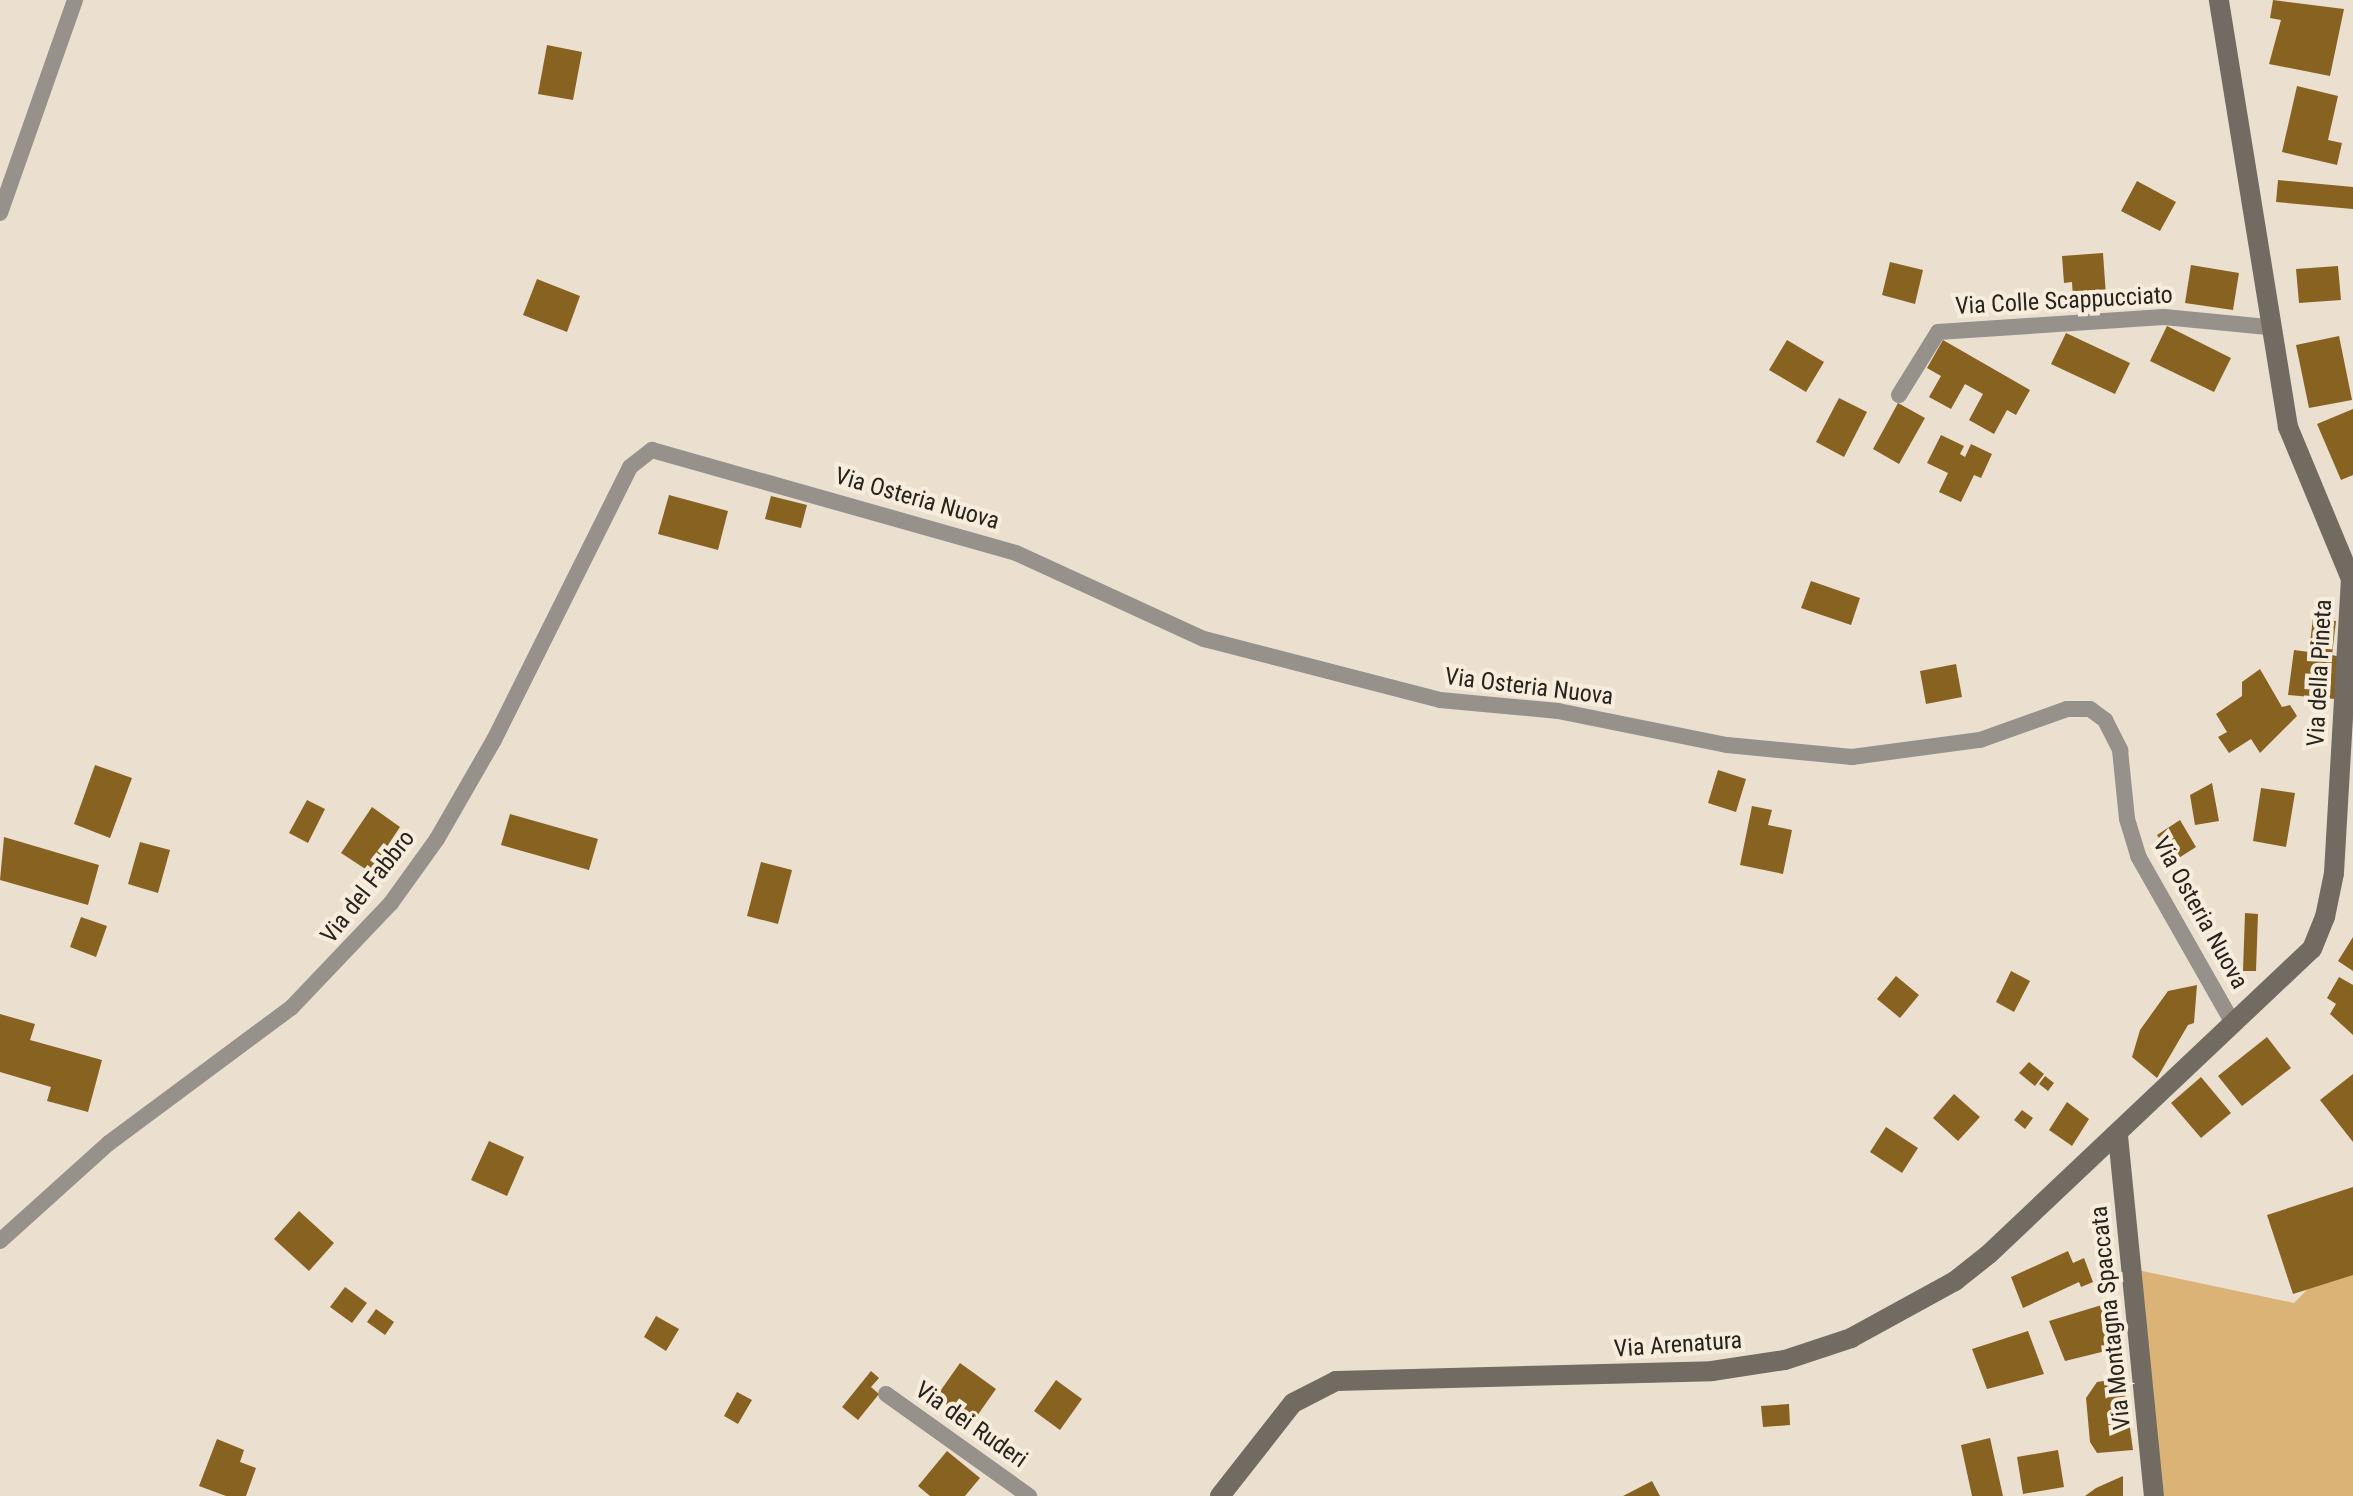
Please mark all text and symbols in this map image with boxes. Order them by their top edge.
street label: Via Colle Scappucciato [1955,281,2173,321]
street label: Via Osteria Nuova [832,462,1002,536]
street label: Via della Pineta [2302,599,2338,747]
street label: Via Osteria Nuova [1443,662,1615,712]
street label: Via del Fabbro [315,825,421,949]
street label: Via Osteria Nuova [2146,832,2254,994]
street label: Via Montagna Spaccata [2085,1205,2137,1431]
street label: Via Arenatura [1613,1326,1743,1364]
street label: Via dei Ruderi [909,1376,1033,1474]

